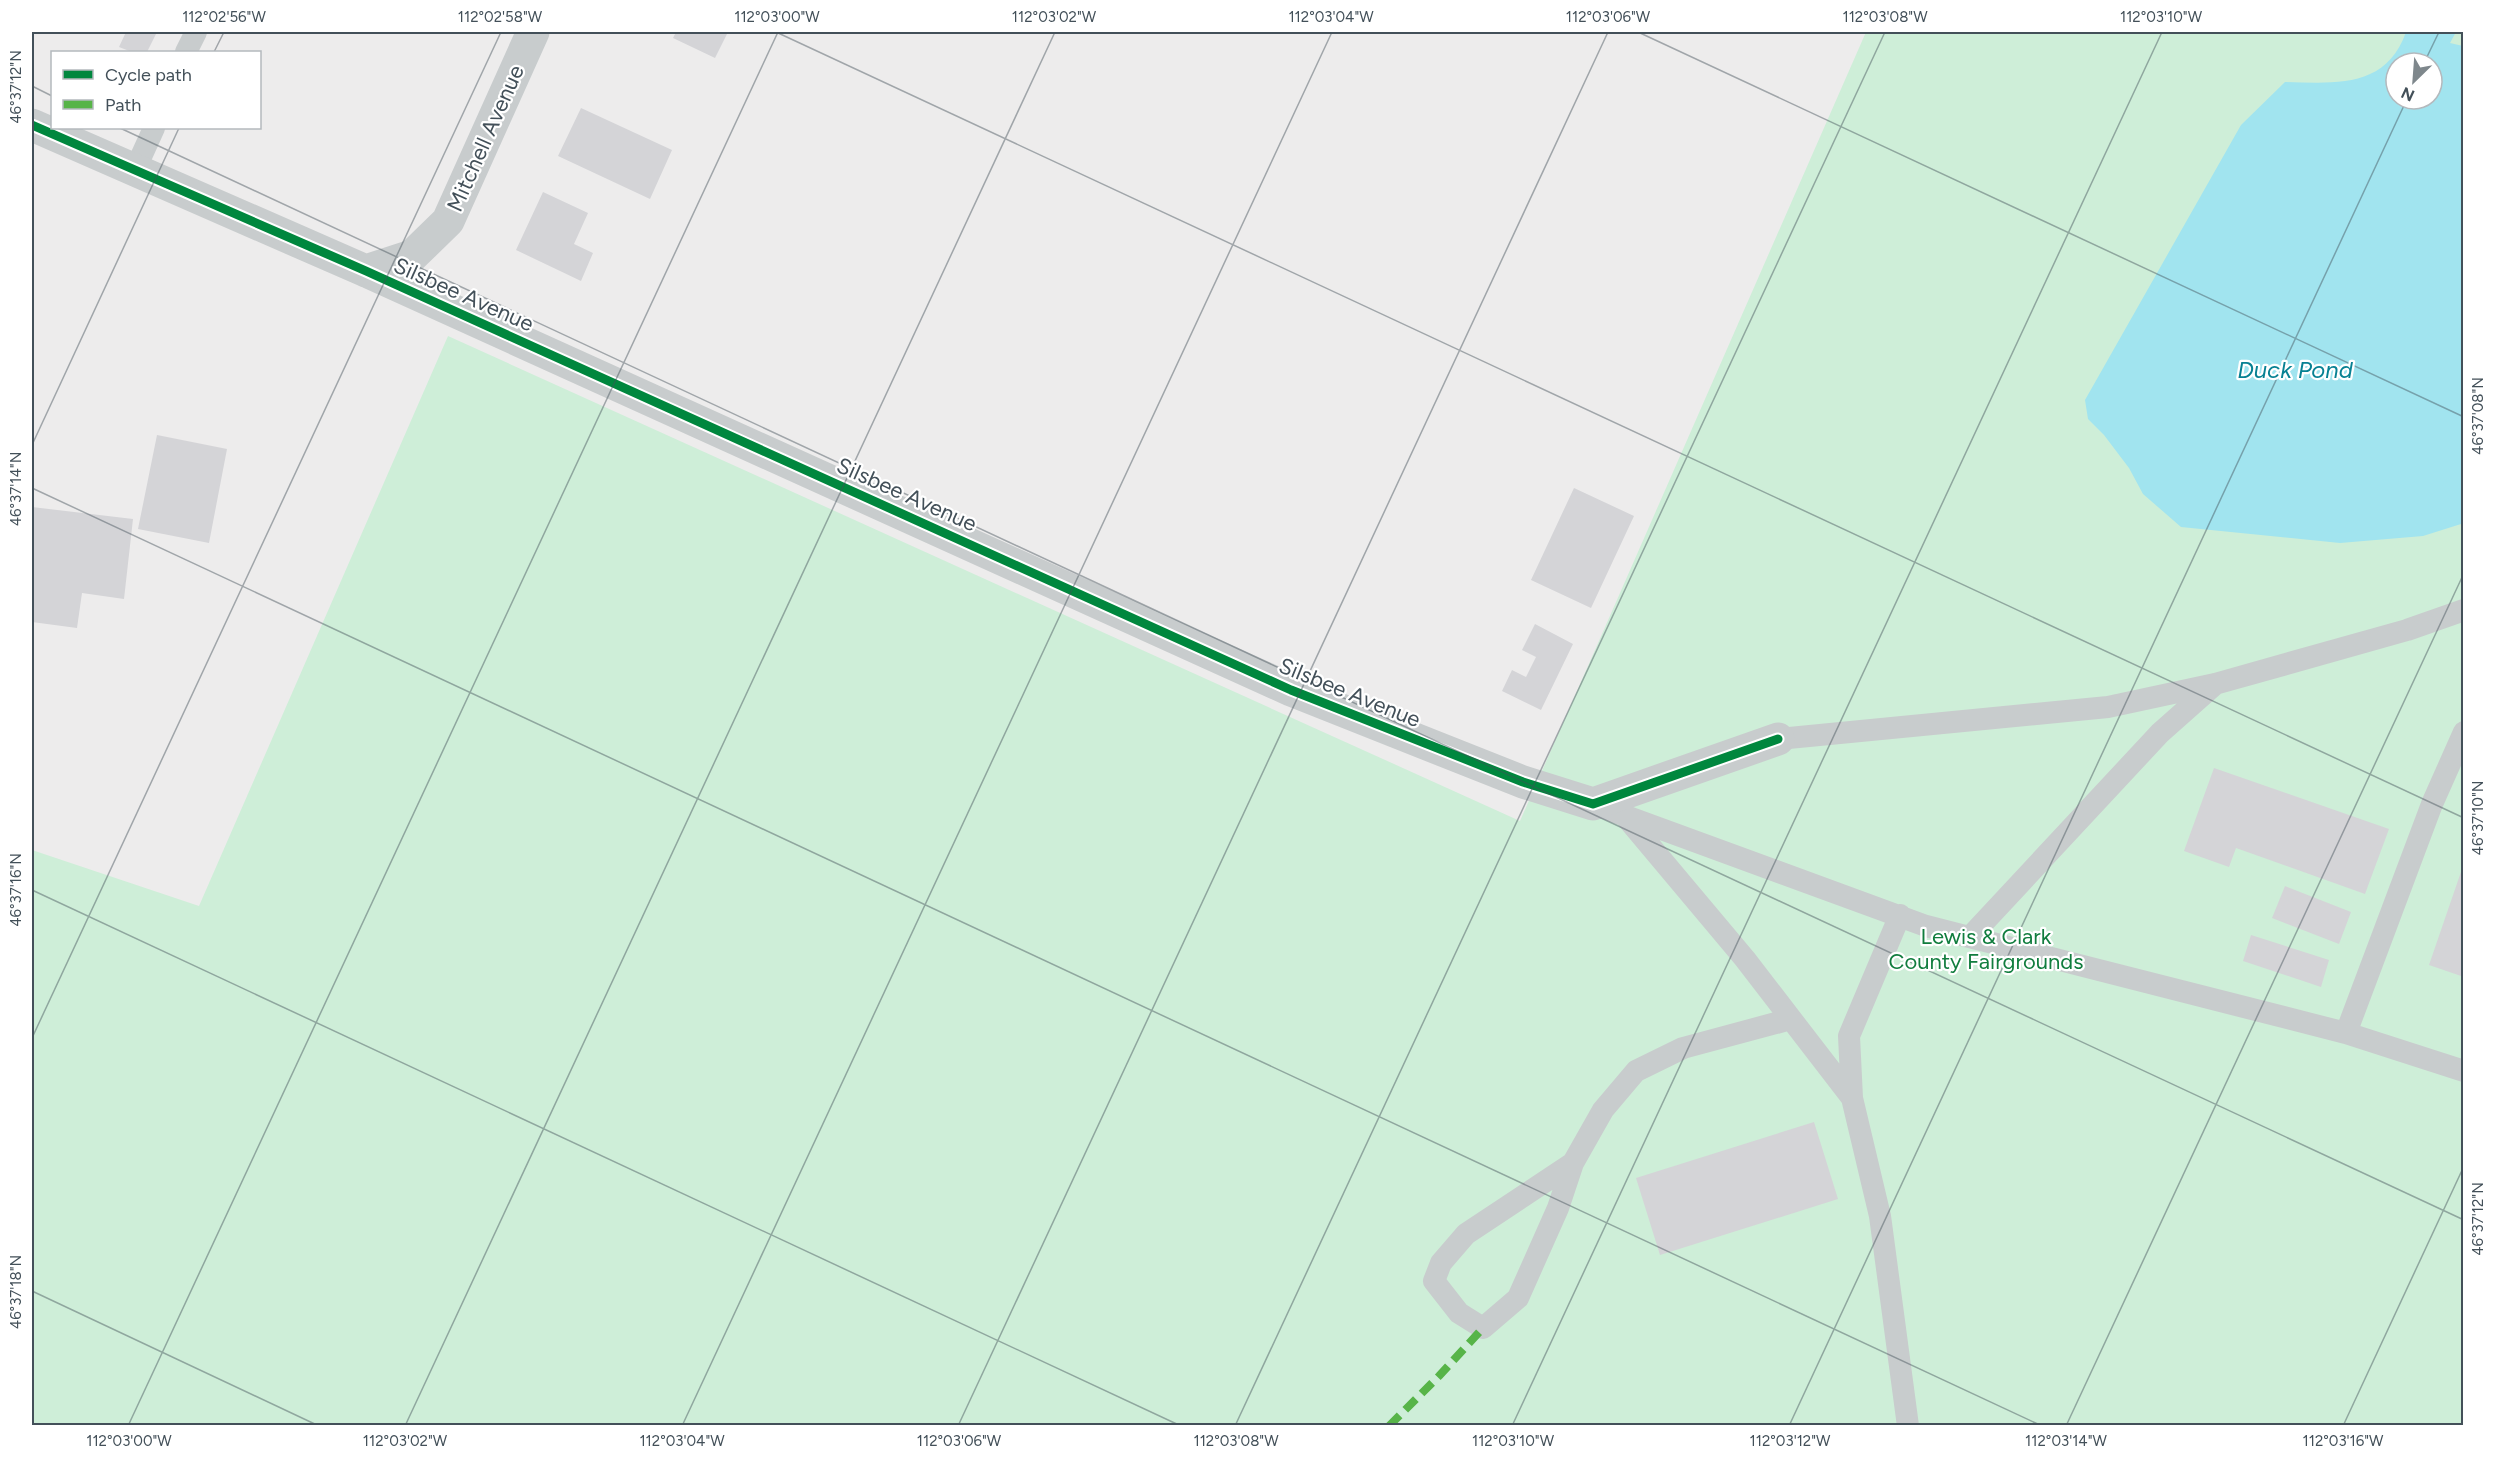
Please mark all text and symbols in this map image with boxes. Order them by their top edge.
text: 112°02'56"W [182,8,266,26]
text: 112°02'58"W [458,8,543,26]
text: 112°03'00"W [734,8,820,26]
text: 112°03'02"W [1012,8,1097,26]
text: 112°03'04"W [1288,8,1374,26]
text: 112°03'06"W [1566,8,1651,26]
text: 112°03'08"W [1842,8,1928,26]
text: 112°03'10"W [2120,8,2203,26]
text: 46°37'12"N [7,50,25,124]
legend [51,51,261,129]
north arrow [2384,51,2444,111]
street label: Mitchell Avenue [441,61,530,216]
text: Cycle path [105,64,192,86]
text: N [2398,83,2417,105]
text: Path [105,94,141,116]
street label: Silsbee Avenue [390,252,538,337]
water label: Duck Pond [2237,355,2354,384]
text: 46°37'08"N [2469,377,2487,455]
text: 46°37'14"N [7,452,25,526]
street label: Silsbee Avenue [833,452,981,537]
street label: Silsbee Avenue [1275,652,1425,733]
text: 46°37'10"N [2469,781,2487,855]
text: 46°37'16"N [7,853,25,927]
park label: Lewis & Clark County Fairgrounds [1889,923,2083,975]
text: 46°37'12"N [2469,1182,2487,1256]
text: 46°37'18"N [7,1255,25,1329]
text: 112°03'00"W [86,1432,172,1450]
text: 112°03'02"W [363,1432,448,1450]
text: 112°03'04"W [639,1432,725,1450]
text: 112°03'06"W [917,1432,1002,1450]
text: 112°03'08"W [1193,1432,1279,1450]
text: 112°03'10"W [1472,1432,1555,1450]
text: 112°03'12"W [1750,1432,1831,1450]
text: 112°03'14"W [2025,1432,2107,1450]
text: 112°03'16"W [2303,1432,2384,1450]

